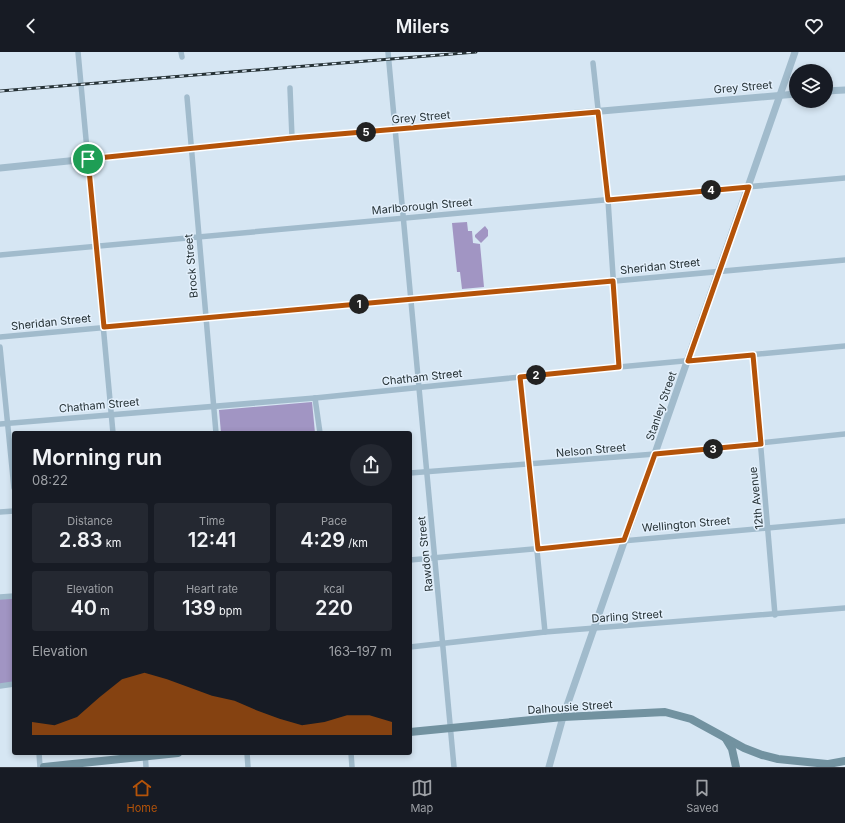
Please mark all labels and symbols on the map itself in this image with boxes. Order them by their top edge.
street label: Grey Street [713,77,773,97]
street label: Grey Street [391,107,451,127]
pin: 5 [356,122,376,142]
pin [71,142,105,176]
pin: 4 [701,180,721,200]
street label: Marlborough Street [371,195,473,217]
street label: Brock Street [181,233,201,299]
street label: Sheridan Street [619,255,701,277]
pin: 1 [349,294,369,314]
street label: Sheridan Street [10,311,92,333]
pin: 2 [526,365,546,385]
street label: Chatham Street [381,366,463,388]
street label: Stanley Street [643,369,680,443]
street label: Chatham Street [58,394,140,415]
pin: 3 [703,439,723,459]
street label: Nelson Street [555,440,627,460]
street label: 12th Avenue [746,466,766,530]
street label: Wellington Street [641,513,731,535]
street label: Rawdon Street [414,515,436,593]
street label: Darling Street [591,607,663,625]
street label: Dalhousie Street [527,697,613,717]

